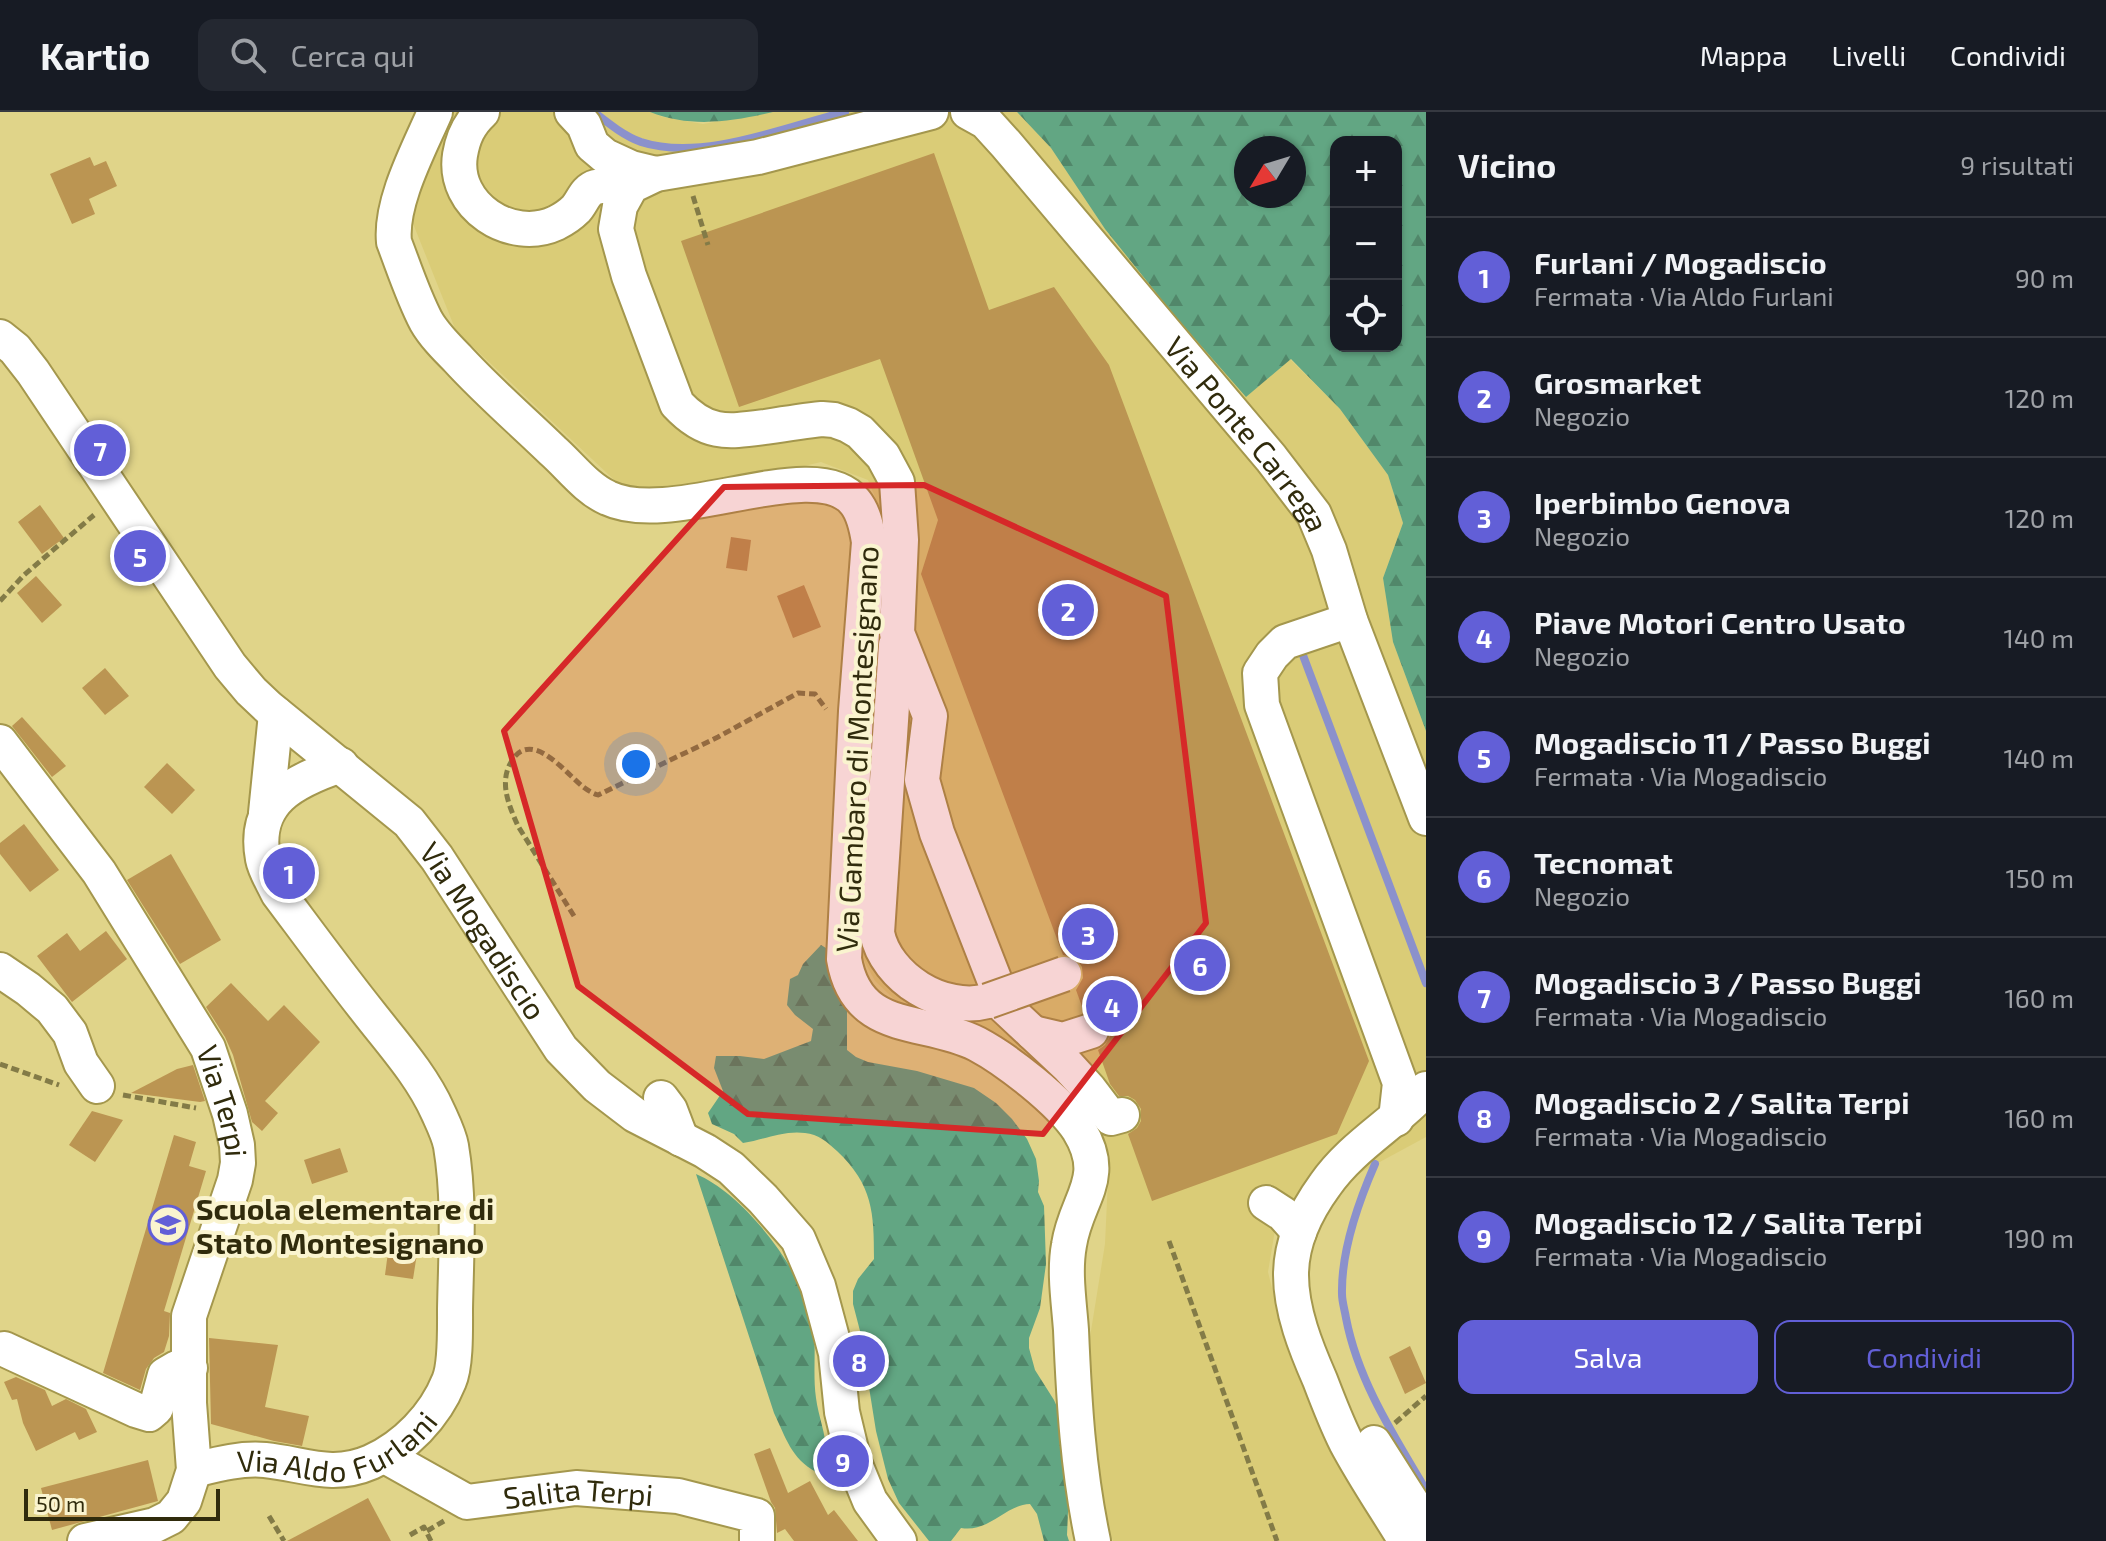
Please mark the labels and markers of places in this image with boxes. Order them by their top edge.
pin: 7 [74,420,126,480]
pin: 5 [114,526,166,586]
pin: 2 [1042,580,1094,640]
pin: 1 [263,843,315,903]
pin: 3 [1062,904,1114,964]
pin: 6 [1174,935,1226,995]
pin: 4 [1086,976,1138,1036]
place label: Scuola elementare di Stato Montesignano [196,1190,494,1260]
school or university icon: Scuola elementare di Stato Montesignano [147,1204,189,1246]
pin: 8 [833,1331,885,1391]
pin: 9 [817,1431,869,1491]

